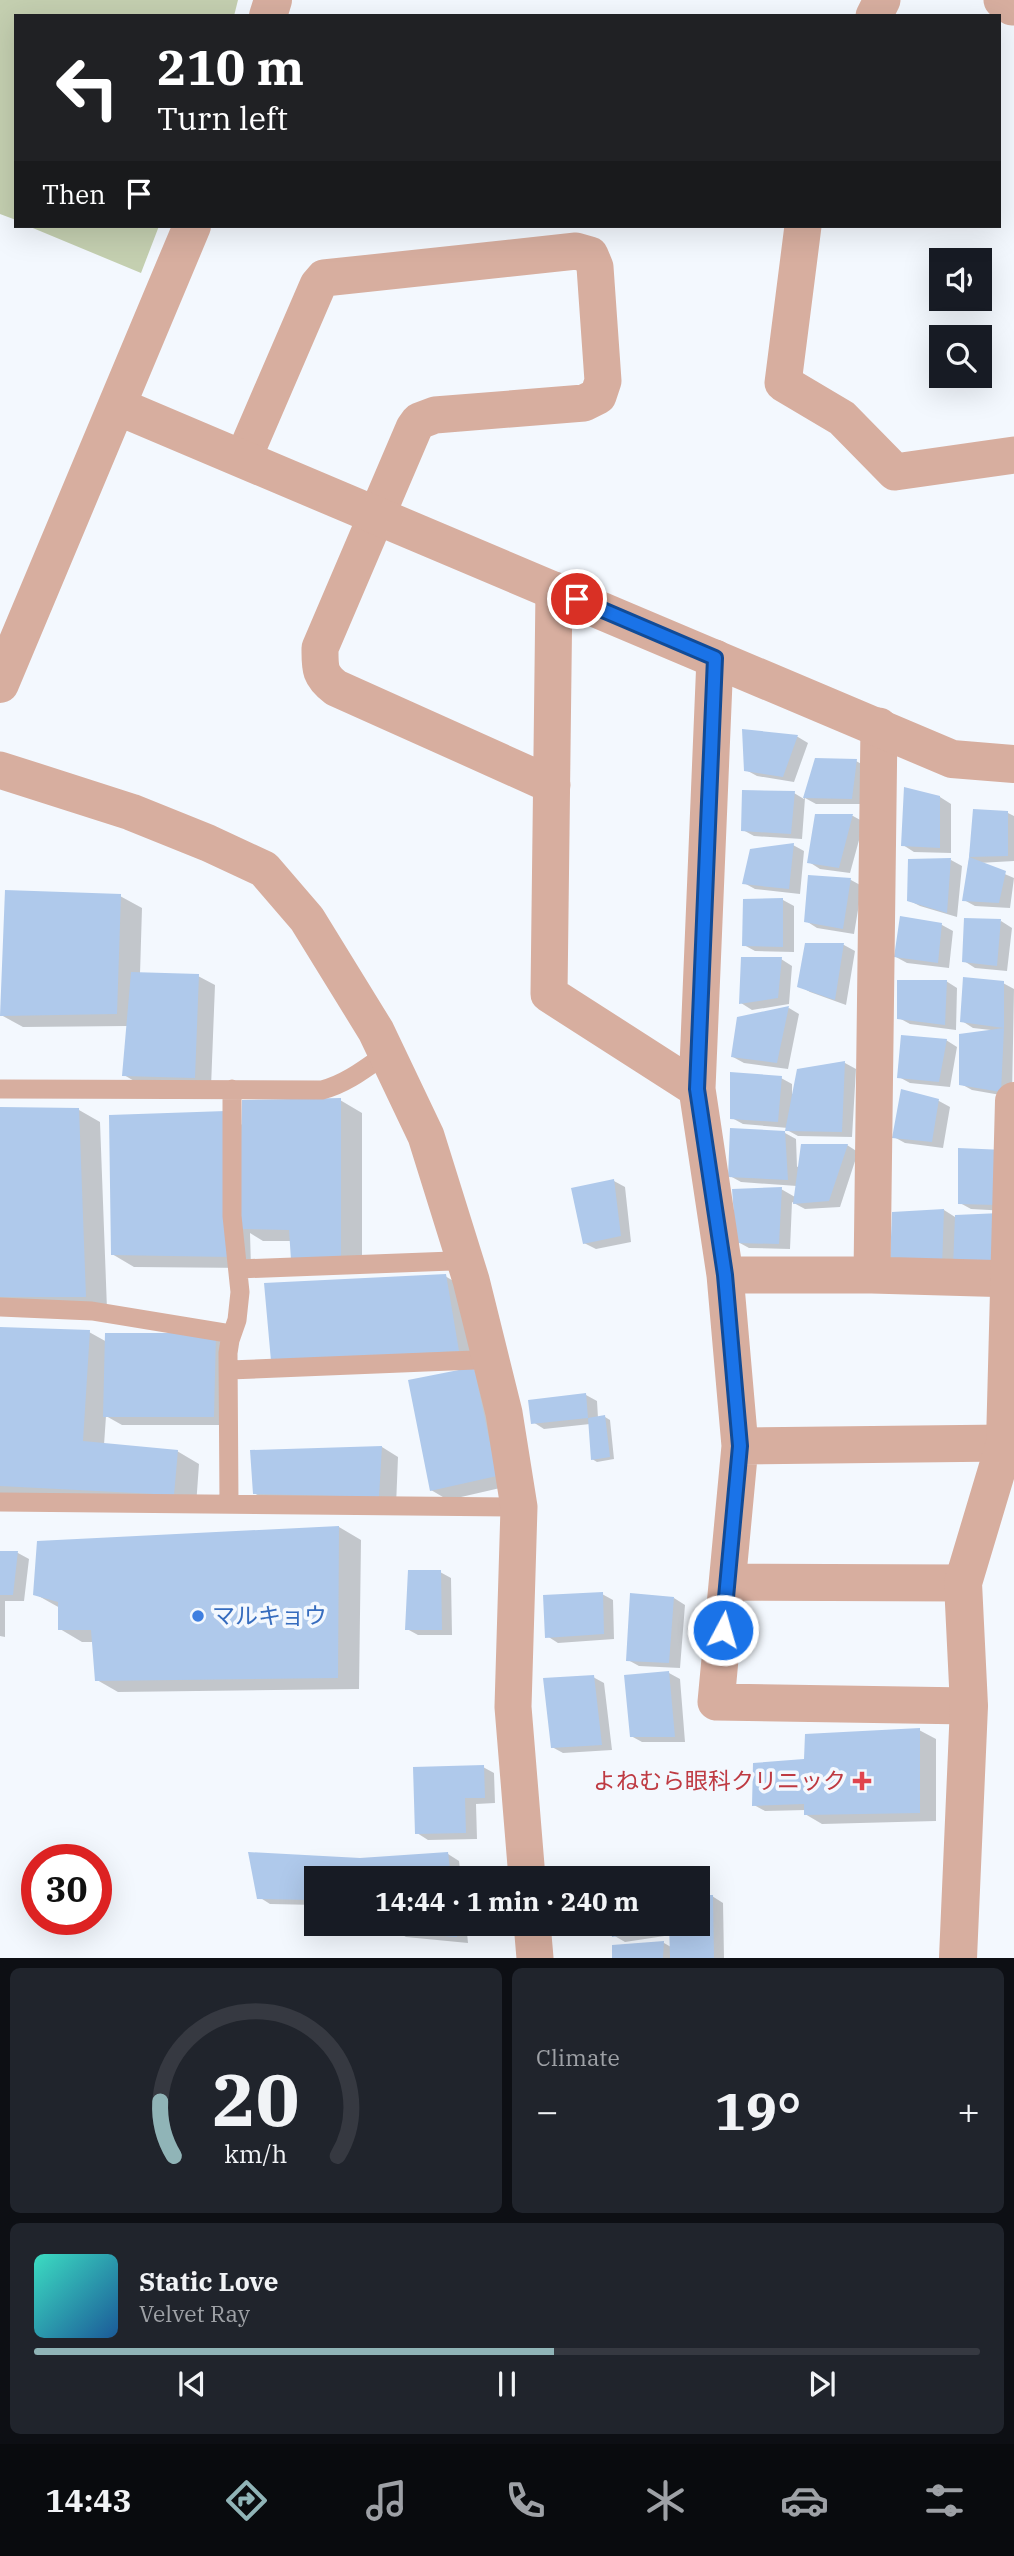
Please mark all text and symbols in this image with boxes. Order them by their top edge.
text: 210 m [157,35,304,98]
icon: left [42,42,133,133]
text: Turn left [157,97,288,139]
icon: arrive [120,175,158,213]
text: Then [42,177,106,211]
map controls [929,248,992,388]
button: sound [929,248,992,311]
button: search [929,325,992,388]
pin [547,569,607,629]
icon: arrive [558,580,596,618]
position arrow [686,1593,760,1667]
place label: マルキョウ [212,1600,327,1630]
marker: マルキョウ [190,1608,206,1624]
place label: よねむら眼科クリニック [593,1765,846,1795]
marker: よねむら眼科クリニック [852,1771,872,1791]
speed limit sign: 30 [21,1844,112,1935]
text: 14:44 · 1 min · 240 m [375,1884,639,1918]
text: Climate [536,2042,620,2072]
text: 20 [212,2052,300,2147]
text: 19° [715,2077,801,2144]
text: − [536,2086,559,2135]
text: + [957,2086,980,2135]
text: km/h [224,2137,288,2170]
text: Static Love [139,2264,278,2298]
text: Velvet Ray [139,2298,250,2328]
icon: previous [173,2365,211,2403]
icon: pause [488,2365,526,2403]
icon: next [803,2365,841,2403]
icon: directions [222,2476,271,2525]
icon: music [362,2476,411,2525]
icon: phone [501,2476,550,2525]
icon: climate [641,2476,690,2525]
icon: car [780,2476,829,2525]
icon: filters [920,2476,969,2525]
text: 14:43 [45,2479,132,2521]

